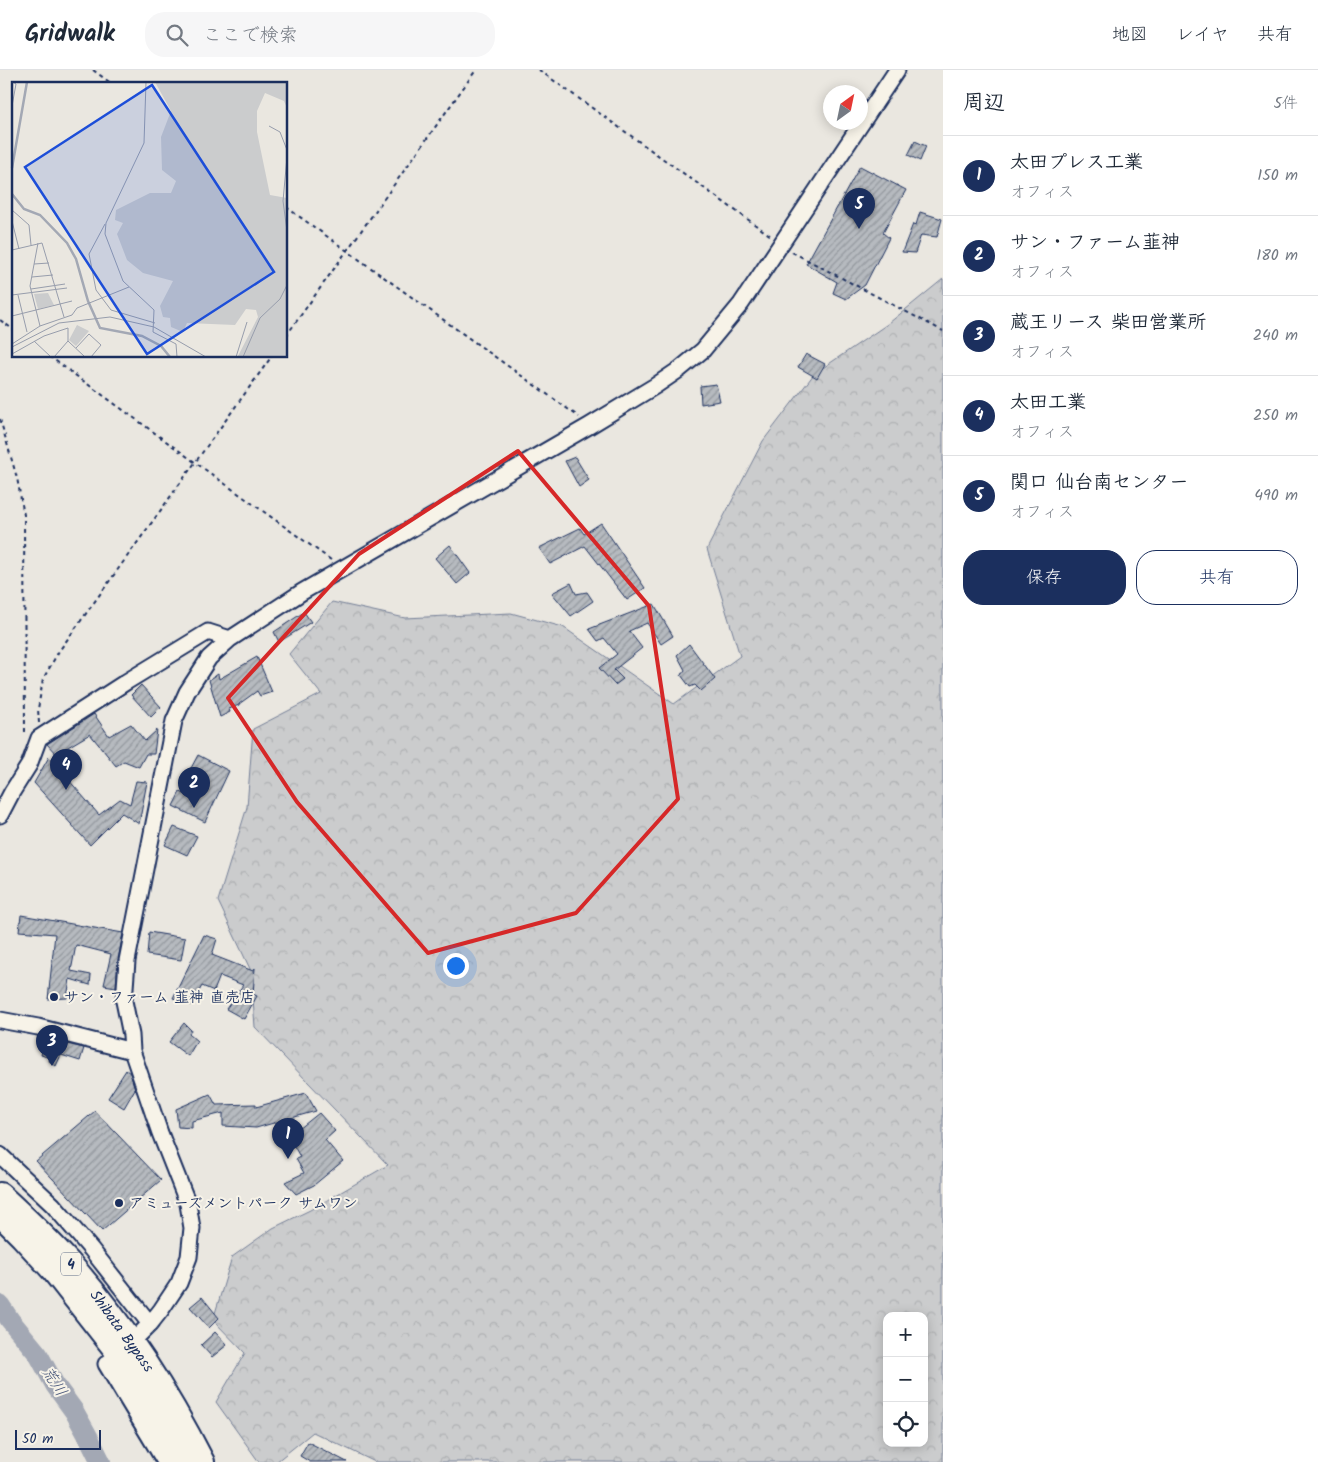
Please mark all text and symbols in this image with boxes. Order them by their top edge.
search box [145,12,495,57]
text: Gridwalk [25,15,115,54]
icon: search [163,21,191,49]
text: ここで検索 [203,21,298,51]
text: 地図 [1112,21,1148,50]
text: レイヤ [1176,21,1229,50]
text: 共有 [1257,21,1293,50]
inset map [12,82,288,358]
north arrow [823,85,868,130]
text: 周辺 [963,87,1005,120]
text: 5件 [1273,91,1298,116]
text: 太田プレス工業 [1010,148,1143,178]
text: 1 [977,163,981,188]
text: 150 m [1257,163,1298,188]
text: オフィス [1010,180,1074,205]
pin: 5 [843,188,875,229]
text: サン・ファーム韮神 [1010,228,1180,258]
text: 2 [974,243,984,268]
text: 180 m [1256,243,1298,268]
text: オフィス [1010,260,1074,285]
text: 蔵王リース 柴田営業所 [1010,308,1206,338]
text: 3 [975,323,983,348]
text: 240 m [1253,323,1298,348]
text: オフィス [1010,340,1074,365]
text: 太田工業 [1010,388,1086,418]
text: 4 [975,403,983,428]
text: 250 m [1253,403,1298,428]
text: オフィス [1010,420,1074,445]
text: 関口 仙台南センター [1010,468,1188,498]
text: 5 [975,483,983,508]
text: 490 m [1254,483,1298,508]
text: オフィス [1010,500,1074,525]
button: 保存 [963,550,1126,605]
button: 共有 [1136,550,1298,605]
pin: 4 [50,749,82,790]
pin: 2 [178,767,210,808]
your location [443,953,469,979]
place label: サン・ファーム 韮神 直売店 [64,986,255,1010]
marker: サン・ファーム 韮神 直売店 [48,991,60,1003]
pin: 3 [36,1025,68,1066]
pin: 1 [272,1118,304,1159]
place label: アミューズメントパーク サムワン [129,1192,358,1216]
marker: アミューズメントパーク サムワン [113,1197,125,1209]
road number: 4 [61,1252,81,1276]
street label: Shibata Bypass [83,1285,160,1378]
map controls [883,1312,928,1447]
button: + [883,1312,928,1357]
button: − [883,1357,928,1402]
water label: 荒川 [35,1362,73,1402]
button: locate [883,1402,928,1447]
scale bar [15,1427,101,1450]
text: 50 m [22,1428,53,1450]

